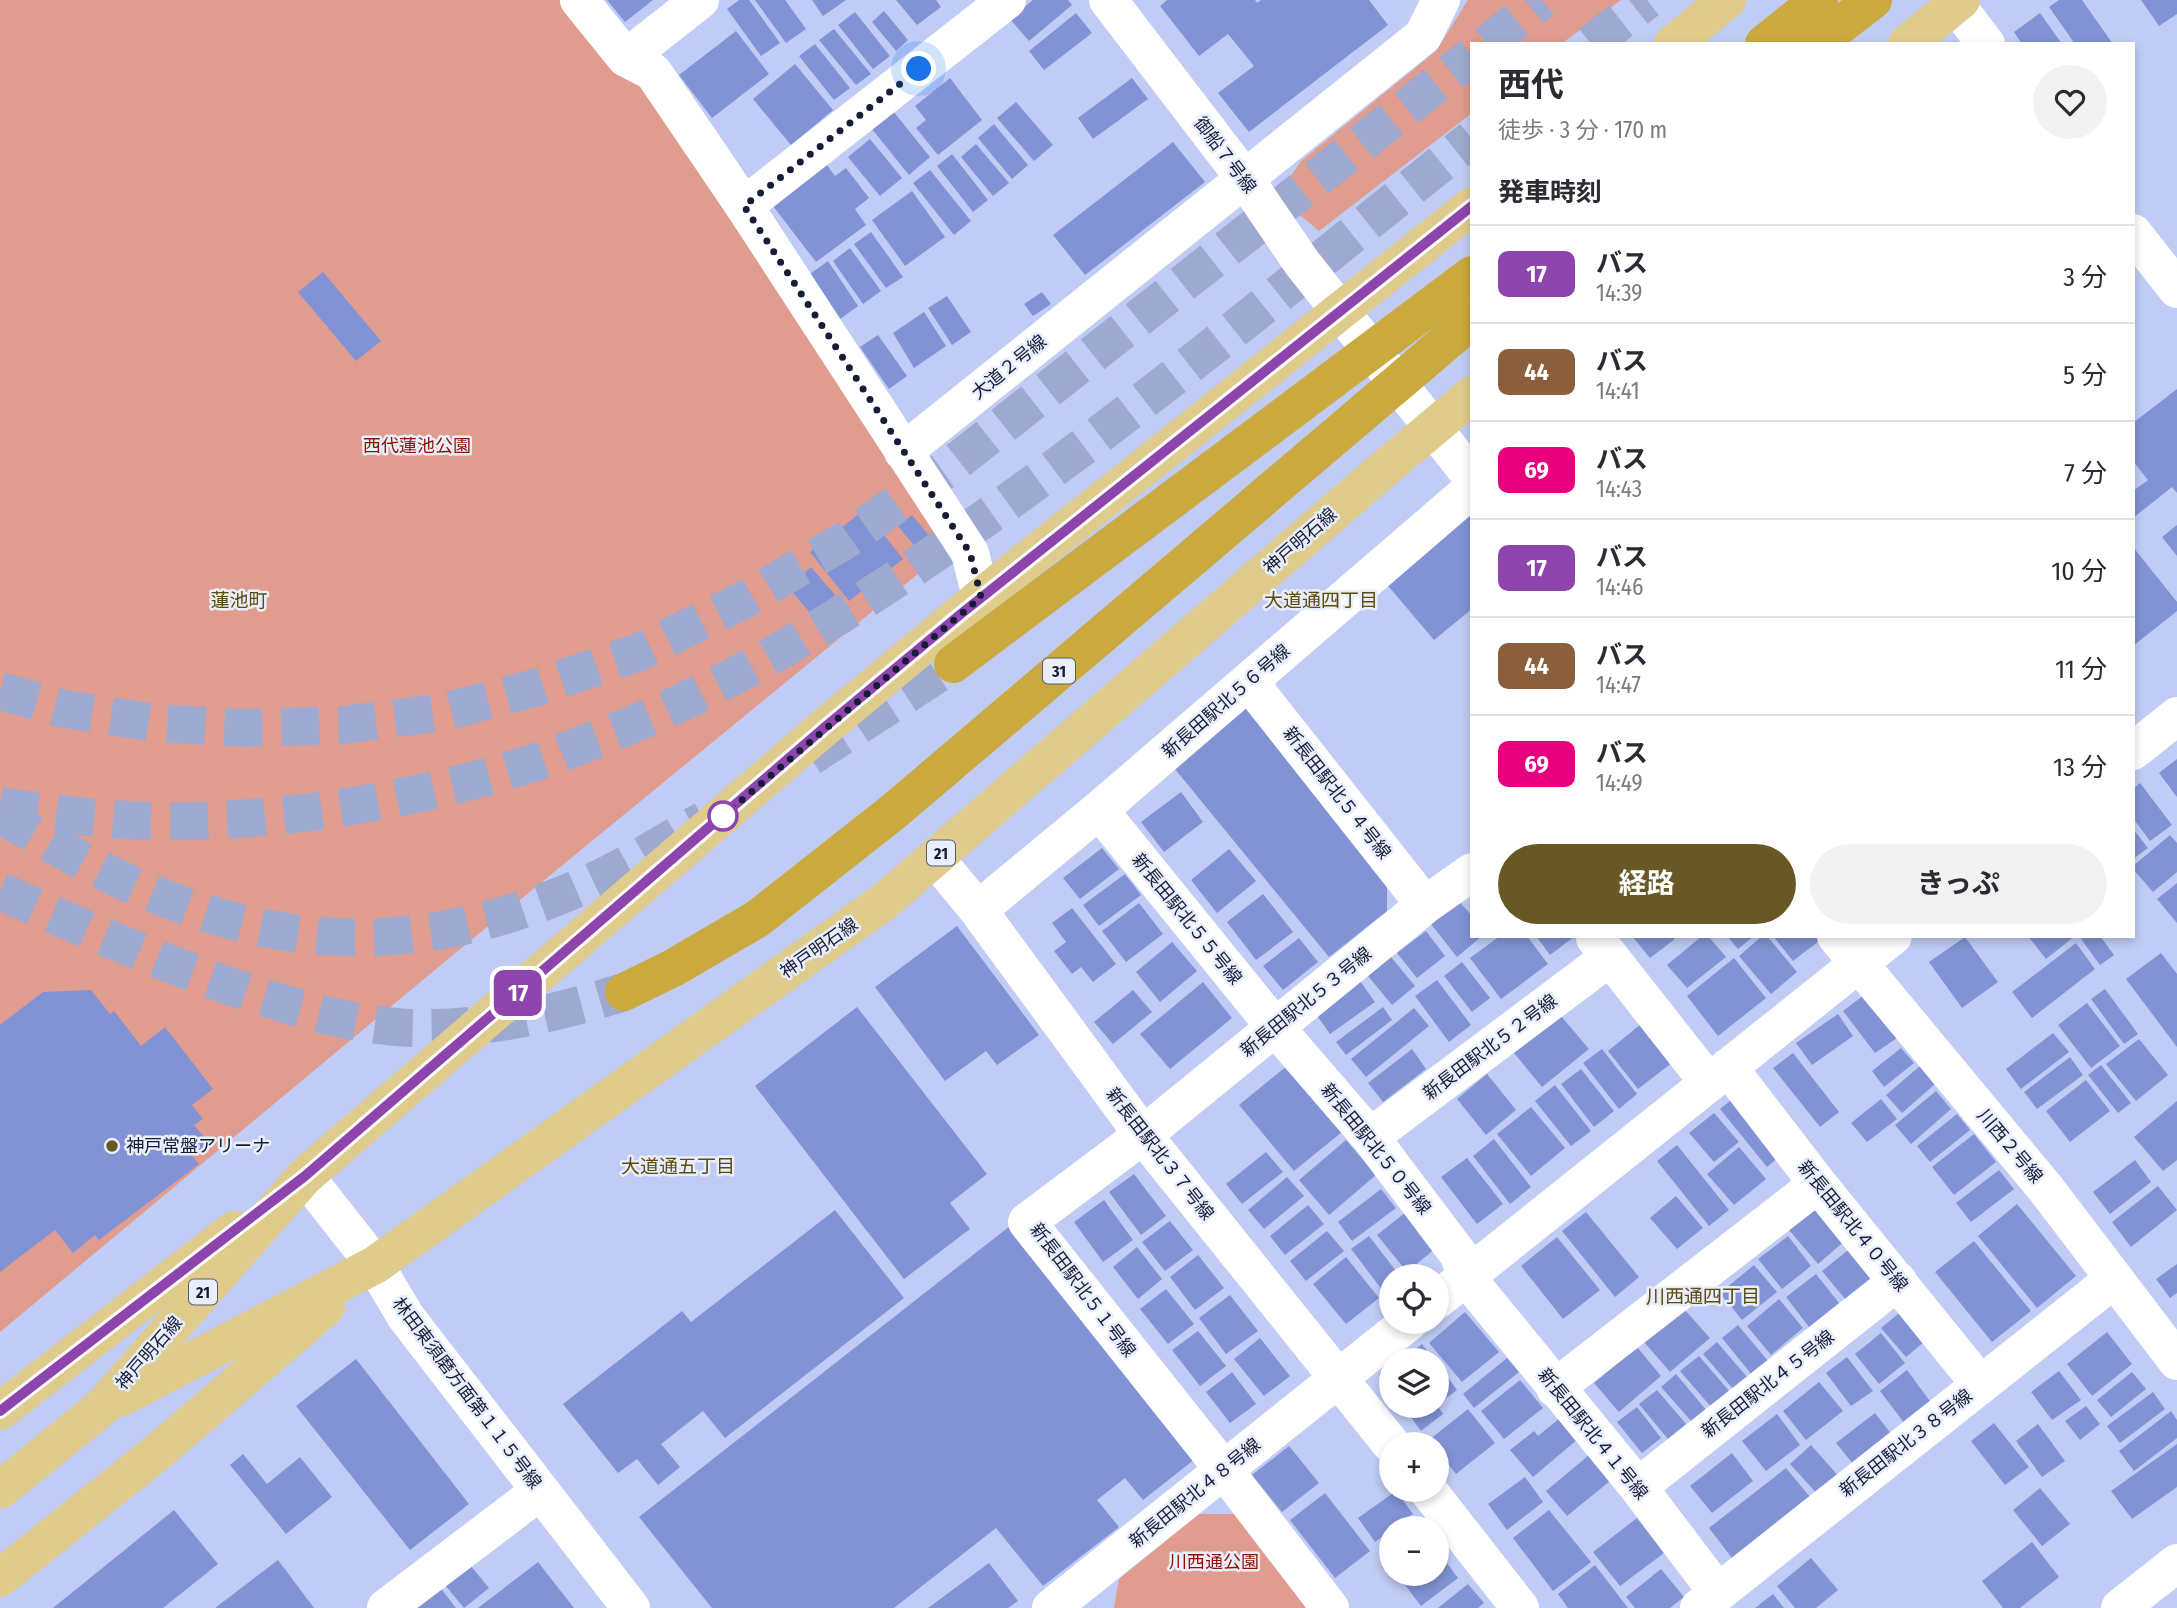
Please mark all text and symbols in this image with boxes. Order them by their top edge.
your location [901,51,936,86]
text: 西代 [1498,65,1564,105]
button: heart [2033,65,2107,139]
street label: 御船７号線 [1189,112,1261,198]
text: 徒歩 · 3 分 · 170 m [1498,116,1667,144]
text: 発車時刻 [1498,177,1602,208]
text: バス [1596,248,1648,279]
text: 17 [1526,260,1547,288]
text: 3 分 [2063,262,2107,293]
text: 14:39 [1596,279,1642,307]
street label: 大道２号線 [967,330,1051,404]
text: バス [1596,346,1648,377]
text: 44 [1524,358,1549,386]
text: 5 分 [2063,360,2107,391]
text: 14:41 [1596,377,1640,405]
park label: 西代蓮池公園 [363,435,471,457]
text: バス [1596,444,1648,475]
text: 69 [1524,456,1549,484]
text: 7 分 [2064,458,2107,489]
text: 14:43 [1596,475,1642,503]
street label: 神戸明石線 [1259,503,1341,579]
text: バス [1596,542,1648,573]
text: 17 [1526,554,1547,582]
text: 10 分 [2051,556,2107,587]
text: 14:46 [1596,573,1643,601]
district label: 蓮池町 [210,589,268,612]
district label: 大道通四丁目 [1264,589,1378,612]
street label: 新長田駅北５６号線 [1158,640,1294,762]
text: バス [1596,640,1648,671]
text: 44 [1524,652,1549,680]
text: 11 分 [2055,654,2107,685]
road number: 31 [1043,658,1075,684]
text: 14:47 [1596,671,1641,699]
street label: 新長田駅北５４号線 [1278,722,1396,864]
text: バス [1596,738,1648,769]
text: 69 [1524,750,1549,778]
text: 13 分 [2053,752,2107,783]
text: 14:49 [1596,769,1643,797]
unlabelled marker [708,801,738,831]
road number: 21 [927,840,955,866]
button: 経路 [1498,844,1796,924]
button: きっぷ [1810,844,2107,924]
street label: 新長田駅北５５号線 [1127,849,1247,989]
street label: 神戸明石線 [776,913,862,983]
street label: 新長田駅北５３号線 [1236,942,1376,1062]
line badge: 17 [486,970,550,1016]
text: 17 [508,979,528,1007]
street label: 新長田駅北５２号線 [1419,989,1561,1105]
street label: 新長田駅北５０号線 [1316,1079,1436,1219]
street label: 新長田駅北３７号線 [1101,1083,1219,1225]
street label: 川西２号線 [1973,1104,2047,1188]
place label: 神戸常盤アリーナ [126,1135,270,1157]
marker: 神戸常盤アリーナ [104,1138,120,1154]
district label: 大道通五丁目 [621,1155,735,1178]
street label: 新長田駅北４０号線 [1793,1156,1913,1296]
street label: 新長田駅北５１号線 [1025,1219,1141,1361]
map controls [1379,1264,1449,1586]
button: locate [1379,1264,1449,1334]
road number: 21 [189,1280,217,1304]
district label: 川西通四丁目 [1646,1285,1760,1308]
street label: 林田東須磨方面第１１５号線 [388,1293,546,1493]
street label: 神戸明石線 [111,1312,187,1394]
street label: 新長田駅北４５号線 [1697,1325,1839,1443]
button: layers [1379,1348,1449,1418]
street label: 新長田駅北４１号線 [1533,1364,1653,1504]
street label: 新長田駅北３８号線 [1835,1384,1977,1502]
button: + [1379,1432,1449,1502]
street label: 新長田駅北４８号線 [1125,1433,1265,1553]
button: − [1379,1516,1449,1586]
park label: 川西通公園 [1169,1551,1259,1573]

